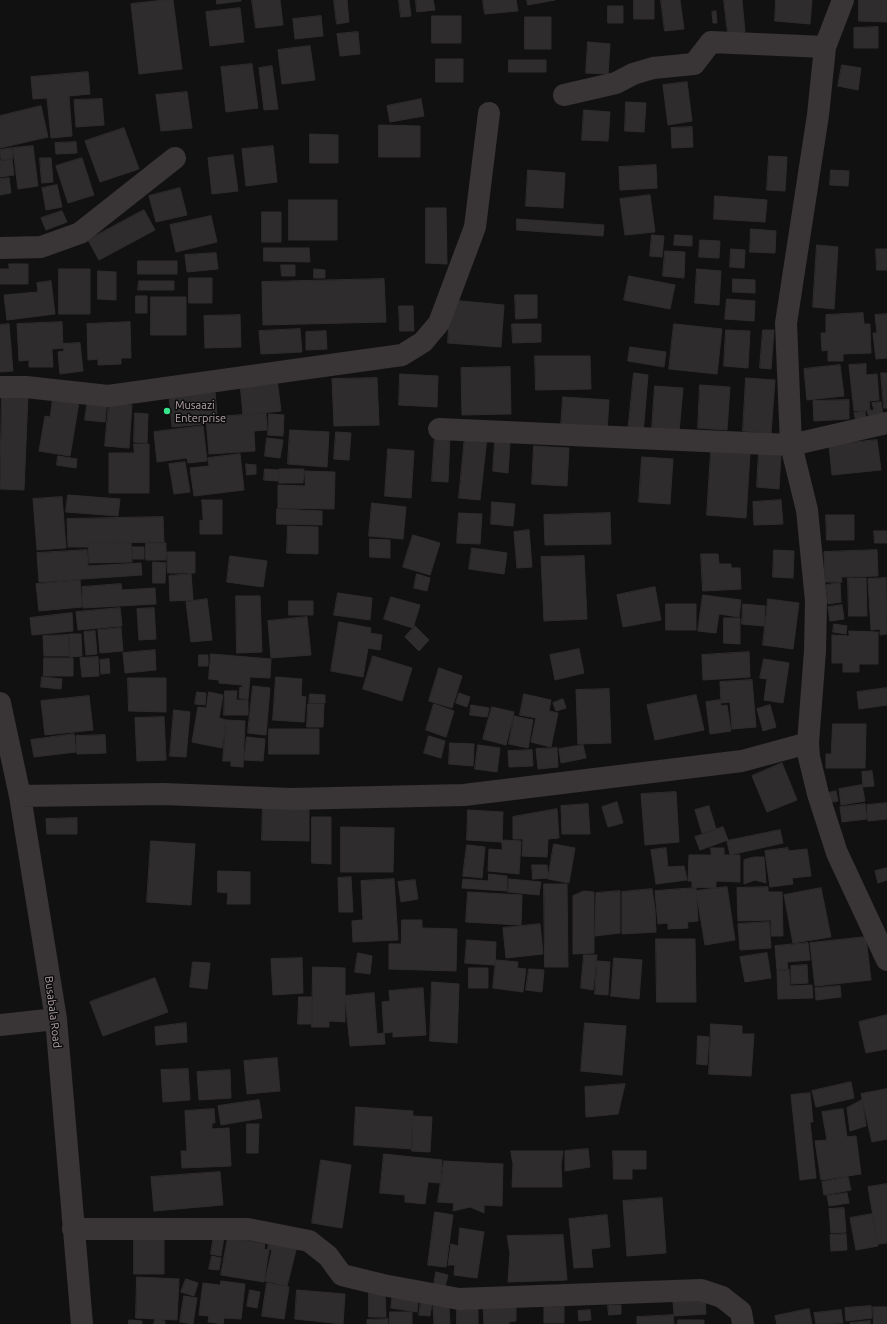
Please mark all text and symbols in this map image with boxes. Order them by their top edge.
place label: Musaazi Enterprise [175,398,226,424]
marker: Musaazi Enterprise [162,406,172,416]
street label: Busabala Road [42,975,64,1049]

